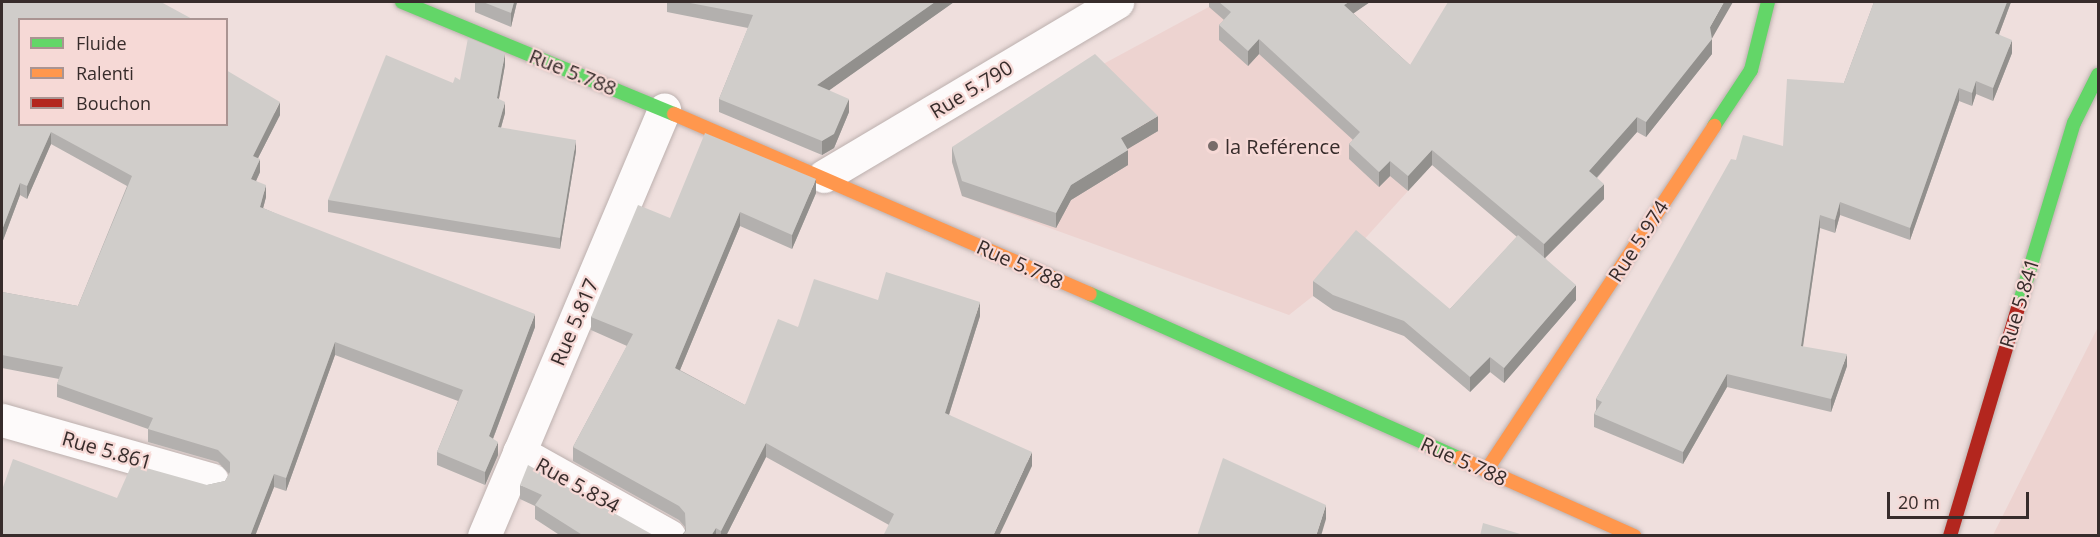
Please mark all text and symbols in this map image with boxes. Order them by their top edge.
legend [18,18,228,126]
text: Fluide [76,31,127,55]
street label: Rue 5.788 [526,44,620,100]
street label: Rue 5.790 [925,55,1017,123]
text: Ralenti [76,61,134,85]
text: Bouchon [76,91,151,115]
place label: la Reférence [1225,134,1340,158]
marker: la Reférence [1206,139,1220,153]
street label: Rue 5.974 [1603,196,1673,286]
street label: Rue 5.788 [973,234,1067,294]
street label: Rue 5.841 [1994,255,2044,351]
street label: Rue 5.817 [545,275,603,369]
street label: Rue 5.861 [59,426,155,474]
street label: Rue 5.788 [1417,431,1511,491]
street label: Rue 5.834 [532,452,624,518]
scale bar [1890,480,2032,518]
text: 20 m [1898,490,1940,514]

